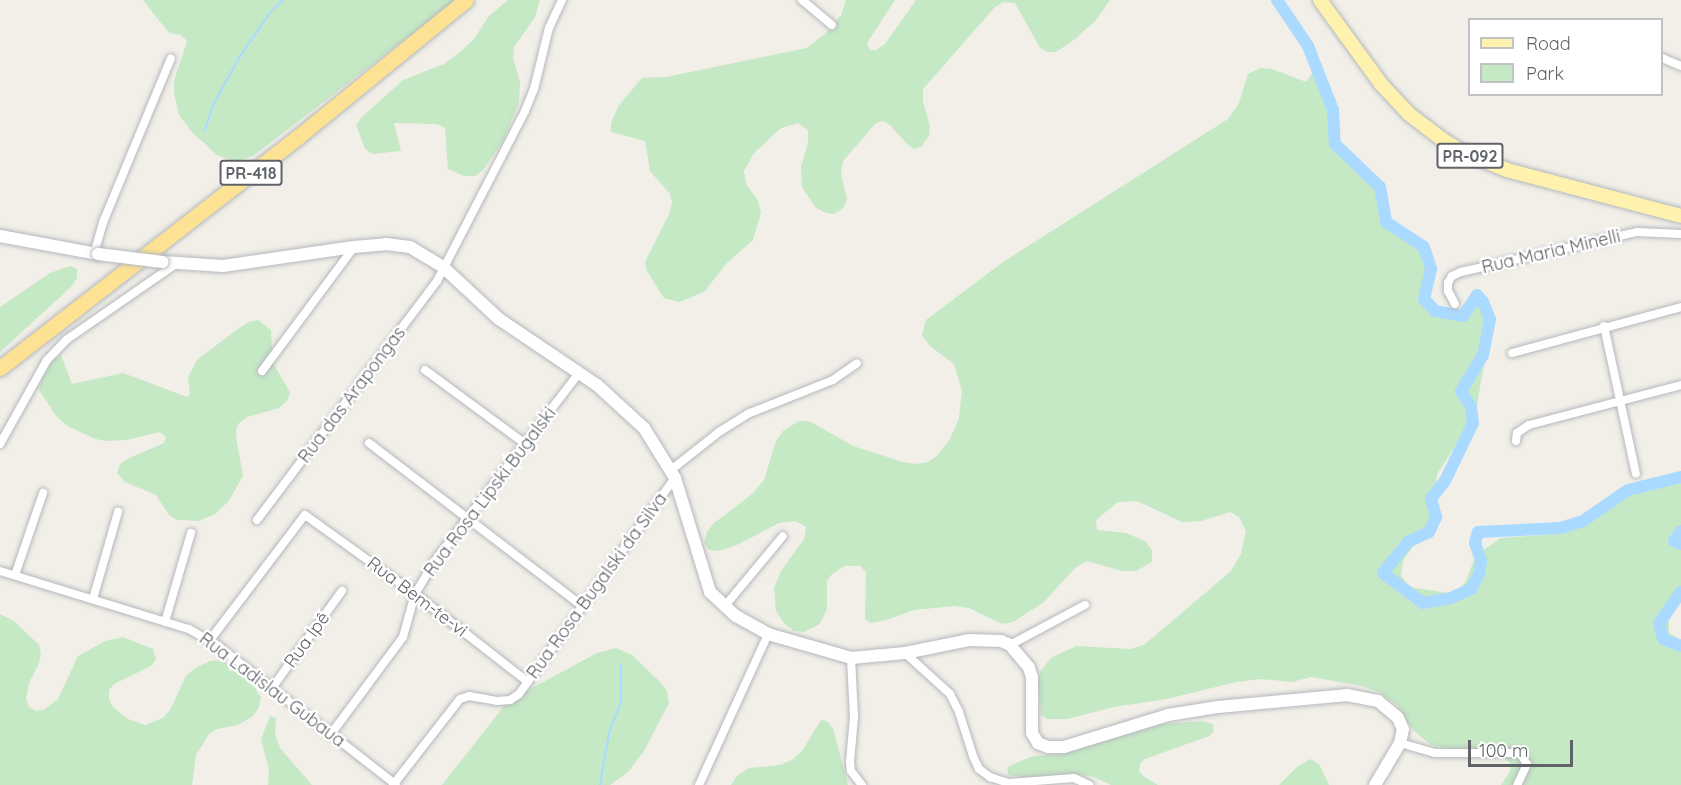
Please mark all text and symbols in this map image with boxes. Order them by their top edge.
legend [1468,18,1663,96]
text: Road [1526,32,1571,55]
text: Park [1526,62,1564,85]
road number: PR-092 [1436,143,1504,169]
road number: PR-418 [220,160,282,186]
street label: Rua Maria Minelli [1479,226,1623,278]
street label: Rua das Arapongas [294,323,410,467]
street label: Rua Rosa Lipski Bugalski [419,403,561,581]
street label: Rua Rosa Bugalski da Silva [522,489,672,683]
street label: Rua Bem-te-vi [363,552,471,642]
street label: Rua Ipê [280,608,334,672]
street label: Rua Ladislau Gubaua [195,628,349,752]
scale bar [1471,728,1576,766]
text: 100 m [1479,739,1528,762]

